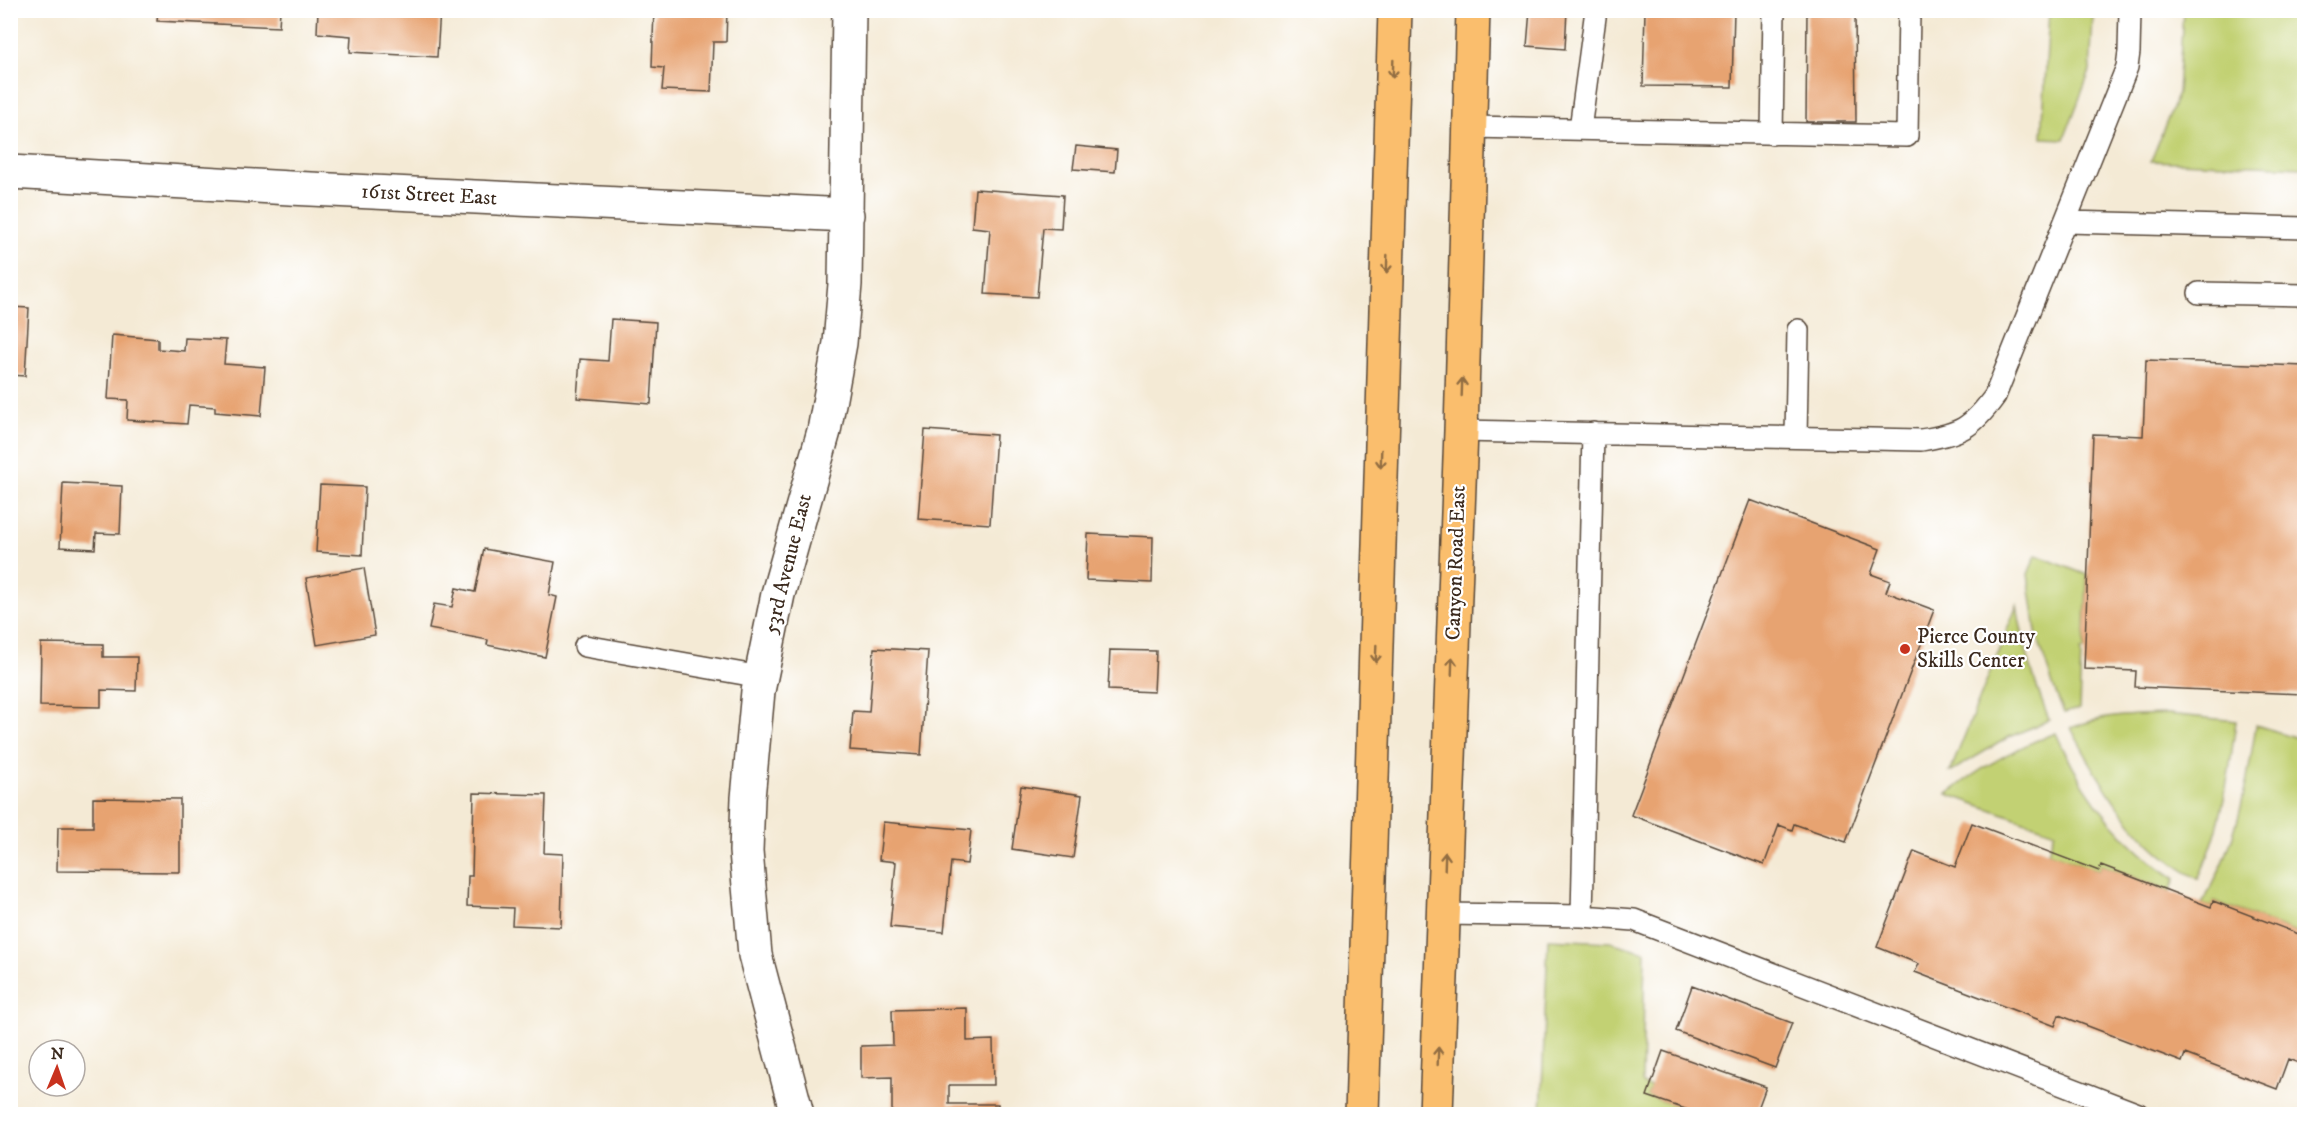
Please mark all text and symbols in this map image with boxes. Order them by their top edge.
one-way arrow [1387,58,1399,78]
street label: 161st Street East [360,178,498,212]
one-way arrow [1381,253,1393,273]
one-way arrow [1456,378,1468,398]
one-way arrow [1376,448,1387,468]
street label: Canyon Road East [1440,485,1472,641]
street label: 53rd Avenue East [758,491,818,637]
place label: Pierce County Skills Center [1917,624,2036,674]
marker: Pierce County Skills Center [1898,642,1912,656]
one-way arrow [1370,643,1381,663]
one-way arrow [1446,657,1458,677]
one-way arrow [1439,852,1450,872]
north arrow [27,1038,87,1098]
text: N [51,1044,64,1064]
one-way arrow [1432,1047,1443,1067]

